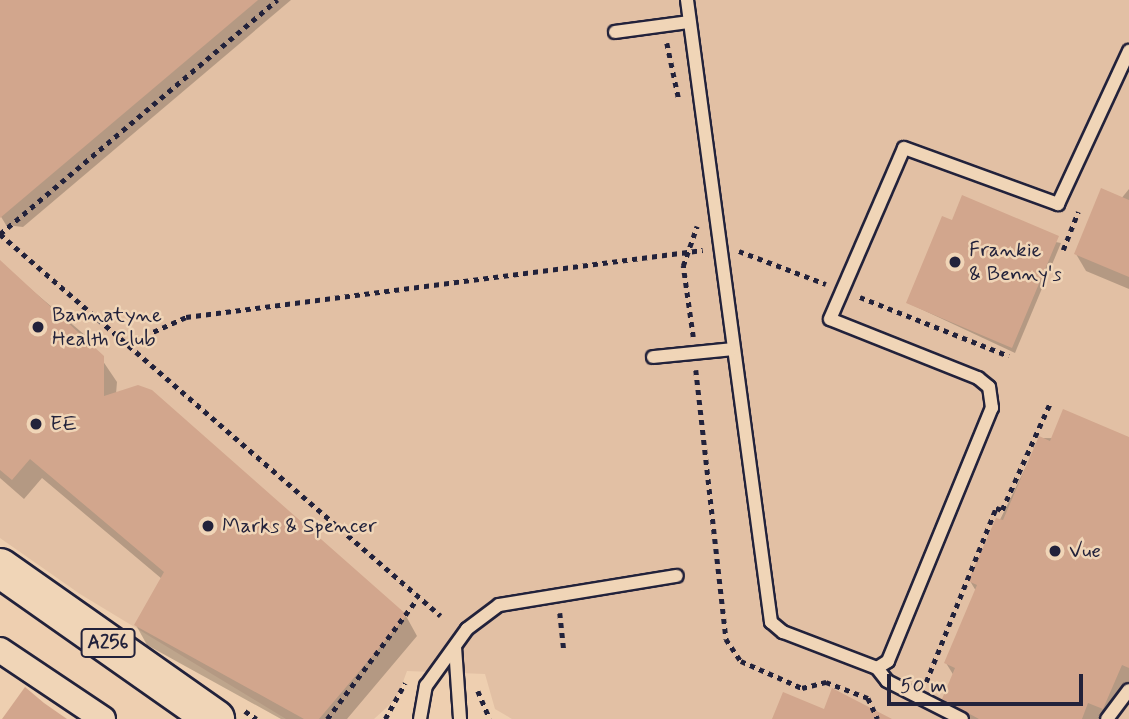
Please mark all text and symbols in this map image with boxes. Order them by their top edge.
place label: Frankie & Benny's [969,237,1062,287]
marker: Frankie & Benny's [947,254,963,270]
place label: Bannatyne Health Club [52,302,162,352]
marker: Bannatyne Health Club [30,319,46,335]
place label: EE [50,411,77,437]
marker: EE [28,416,44,432]
place label: Marks & Spencer [222,513,377,539]
marker: Marks & Spencer [200,518,216,534]
place label: Vue [1069,538,1101,564]
marker: Vue [1047,543,1063,559]
road number: A256 [80,628,136,658]
scale bar [891,660,1087,704]
text: 50 m [900,672,947,700]

